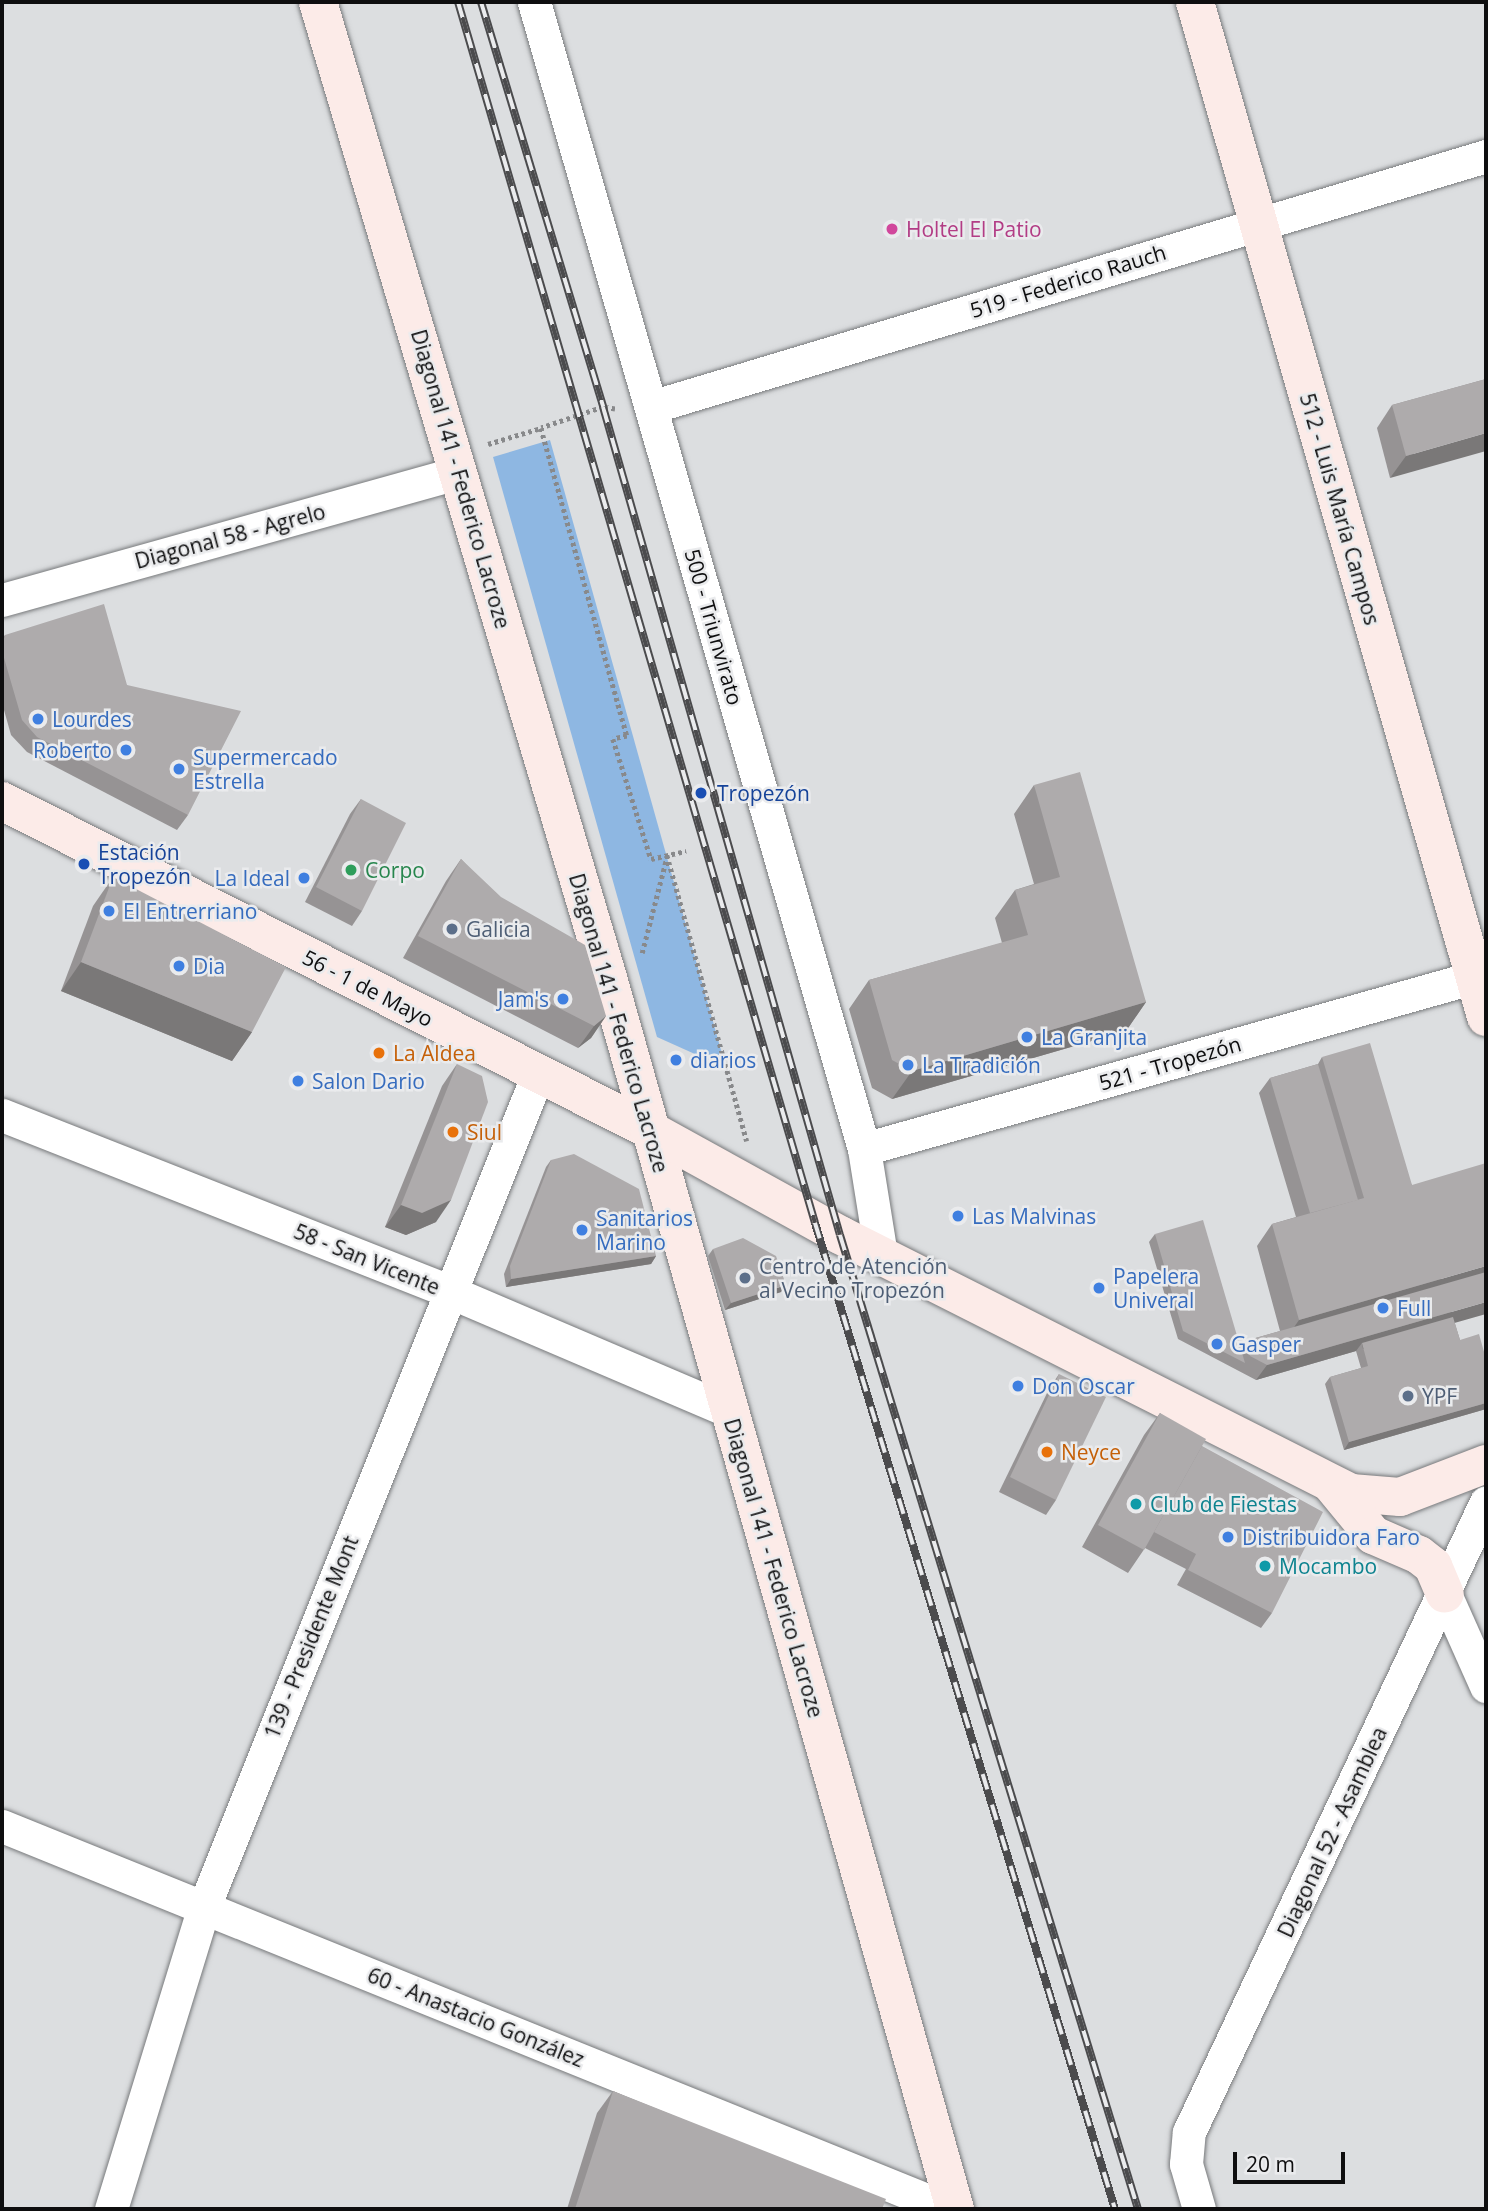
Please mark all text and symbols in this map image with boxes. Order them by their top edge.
place label: Holtel El Patio [906,216,1042,242]
marker: Holtel El Patio [884,221,900,237]
street label: 519 - Federico Rauch [967,239,1169,323]
street label: Diagonal 141 - Federico Lacroze [406,326,516,632]
street label: 512 - Luis María Campos [1295,390,1385,628]
street label: Diagonal 58 - Agrelo [132,498,328,574]
street label: 500 - Triunvirato [680,546,748,708]
place label: Lourdes [52,706,132,732]
marker: Lourdes [30,711,46,727]
place label: Roberto [33,737,112,763]
marker: Roberto [118,742,134,758]
place label: Supermercado Estrella [193,744,338,794]
marker: Supermercado Estrella [171,761,187,777]
place label: Tropezón [717,780,810,806]
marker: Tropezón [691,783,711,803]
place label: Estación Tropezón [98,839,191,889]
marker: Estación Tropezón [76,856,92,872]
place label: Corpo [365,857,425,883]
marker: Corpo [343,862,359,878]
place label: La Ideal [214,865,290,891]
marker: La Ideal [296,870,312,886]
street label: Diagonal 141 - Federico Lacroze [564,870,674,1176]
place label: El Entrerriano [123,898,257,924]
marker: El Entrerriano [101,903,117,919]
place label: Galicia [466,916,531,942]
marker: Galicia [444,921,460,937]
street label: 56 - 1 de Mayo [299,944,437,1032]
place label: Dia [193,953,225,979]
marker: Dia [171,958,187,974]
place label: Jam's [498,986,549,1012]
marker: Jam's [555,991,571,1007]
place label: La Granjita [1041,1024,1147,1050]
marker: La Granjita [1019,1029,1035,1045]
street label: 521 - Tropezón [1096,1031,1244,1095]
place label: La Aldea [393,1040,476,1066]
marker: La Aldea [371,1045,387,1061]
place label: diarios [690,1047,756,1073]
marker: diarios [668,1052,684,1068]
place label: La Tradición [922,1052,1041,1078]
marker: La Tradición [900,1057,916,1073]
place label: Salon Dario [312,1068,425,1094]
marker: Salon Dario [290,1073,306,1089]
place label: Siul [467,1119,502,1145]
marker: Siul [445,1124,461,1140]
place label: Las Malvinas [972,1203,1096,1229]
place label: Sanitarios Marino [596,1205,693,1255]
marker: Las Malvinas [950,1208,966,1224]
street label: 58 - San Vicente [290,1218,444,1300]
marker: Sanitarios Marino [574,1222,590,1238]
place label: Centro de Atención al Vecino Tropezón [759,1253,947,1303]
place label: Papelera Univeral [1113,1263,1199,1313]
marker: Centro de Atención al Vecino Tropezón [737,1270,753,1286]
marker: Papelera Univeral [1091,1280,1107,1296]
place label: Full [1397,1295,1431,1321]
marker: Full [1375,1300,1391,1316]
place label: Gasper [1231,1331,1301,1357]
marker: Gasper [1209,1336,1225,1352]
place label: Don Oscar [1032,1373,1135,1399]
marker: Don Oscar [1010,1378,1026,1394]
place label: YPF [1422,1383,1457,1409]
marker: YPF [1400,1388,1416,1404]
street label: Diagonal 141 - Federico Lacroze [719,1415,829,1721]
place label: Neyce [1061,1439,1121,1465]
marker: Neyce [1039,1444,1055,1460]
place label: Club de Fiestas [1150,1491,1297,1517]
marker: Club de Fiestas [1128,1496,1144,1512]
place label: Distribuidora Faro [1242,1524,1420,1550]
marker: Distribuidora Faro [1220,1529,1236,1545]
street label: 139 - Presidente Mont [259,1532,363,1742]
place label: Mocambo [1279,1553,1377,1579]
marker: Mocambo [1257,1558,1273,1574]
street label: Diagonal 52 - Asamblea [1272,1723,1392,1941]
street label: 60 - Anastacio González [364,1962,588,2072]
scale bar [1236,2138,1348,2182]
text: 20 m [1246,2150,1295,2178]

